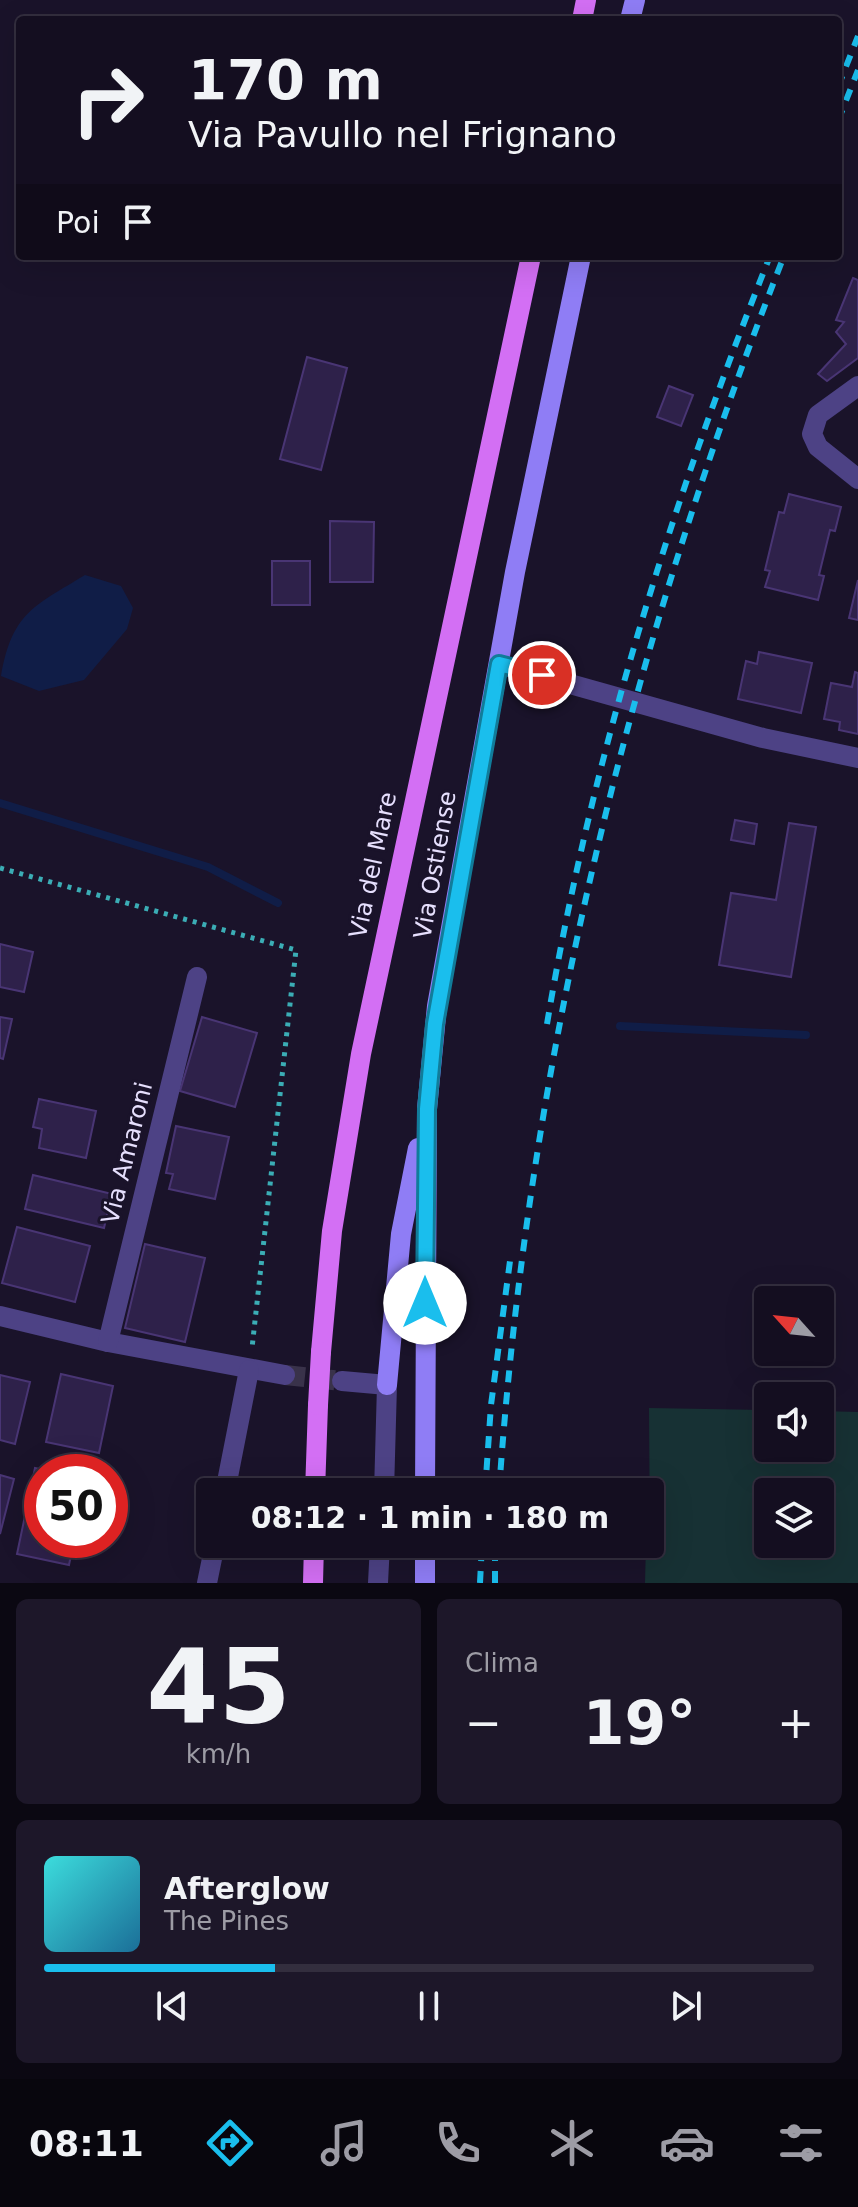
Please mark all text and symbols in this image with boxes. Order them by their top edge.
text: 170 m [188,47,383,112]
icon: right [56,48,160,152]
text: Via Pavullo nel Frignano [188,114,617,155]
icon: arrive [116,200,160,244]
text: Poi [56,205,100,240]
pin [508,641,576,709]
icon: arrive [520,653,564,697]
street label: Via del Mare [344,789,402,941]
street label: Via Ostiense [408,789,462,941]
street label: Via Amaroni [96,1079,158,1227]
position arrow [383,1261,467,1345]
north arrow [754,1286,834,1366]
map controls [754,1286,834,1558]
button: sound [754,1382,834,1462]
speed limit sign: 50 [24,1454,128,1558]
button: layers [754,1478,834,1558]
text: 08:12 · 1 min · 180 m [251,1500,609,1535]
text: 45 [146,1626,291,1748]
text: Clima [465,1648,539,1678]
text: 19° [583,1688,696,1758]
text: − [465,1697,502,1748]
text: + [777,1697,814,1748]
text: km/h [186,1739,251,1769]
text: Afterglow [164,1871,330,1906]
text: The Pines [164,1906,289,1936]
icon: previous [150,1984,194,2028]
icon: pause [407,1984,451,2028]
icon: next [664,1984,708,2028]
icon: directions [202,2115,258,2171]
icon: music [316,2115,372,2171]
icon: phone [430,2115,486,2171]
icon: climate [544,2115,600,2171]
icon: car [659,2115,715,2171]
icon: filters [773,2115,829,2171]
text: 08:11 [29,2123,144,2164]

